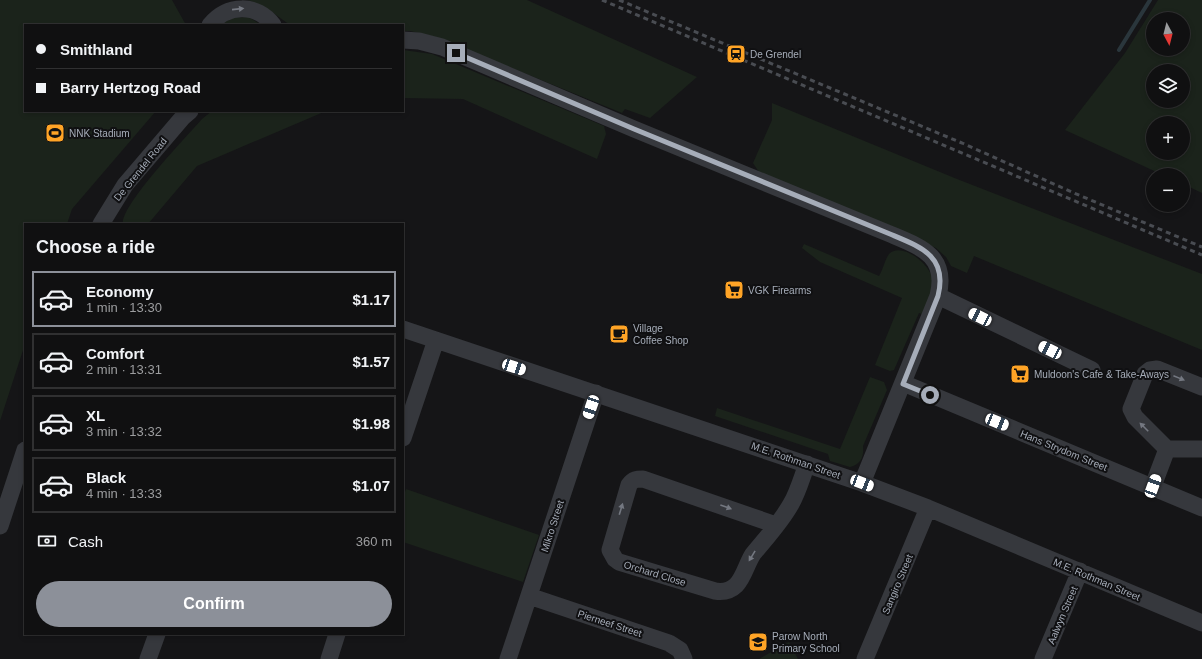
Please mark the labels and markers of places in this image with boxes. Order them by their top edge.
station icon: De Grendel [725,43,747,65]
place label: De Grendel [750,49,801,60]
sports icon: NNK Stadium [44,122,66,144]
place label: NNK Stadium [69,128,130,139]
supermarket icon: VGK Firearms [723,279,745,301]
place label: VGK Firearms [748,285,811,296]
cafe icon: Village Coffee Shop [608,323,630,345]
place label: Village Coffee Shop [633,323,689,346]
supermarket icon: Muldoon's Cafe & Take-Aways [1009,363,1031,385]
place label: Muldoon's Cafe & Take-Aways [1034,369,1169,380]
school or university icon: Parow North Primary School [747,631,769,653]
place label: Parow North Primary School [772,631,840,654]

